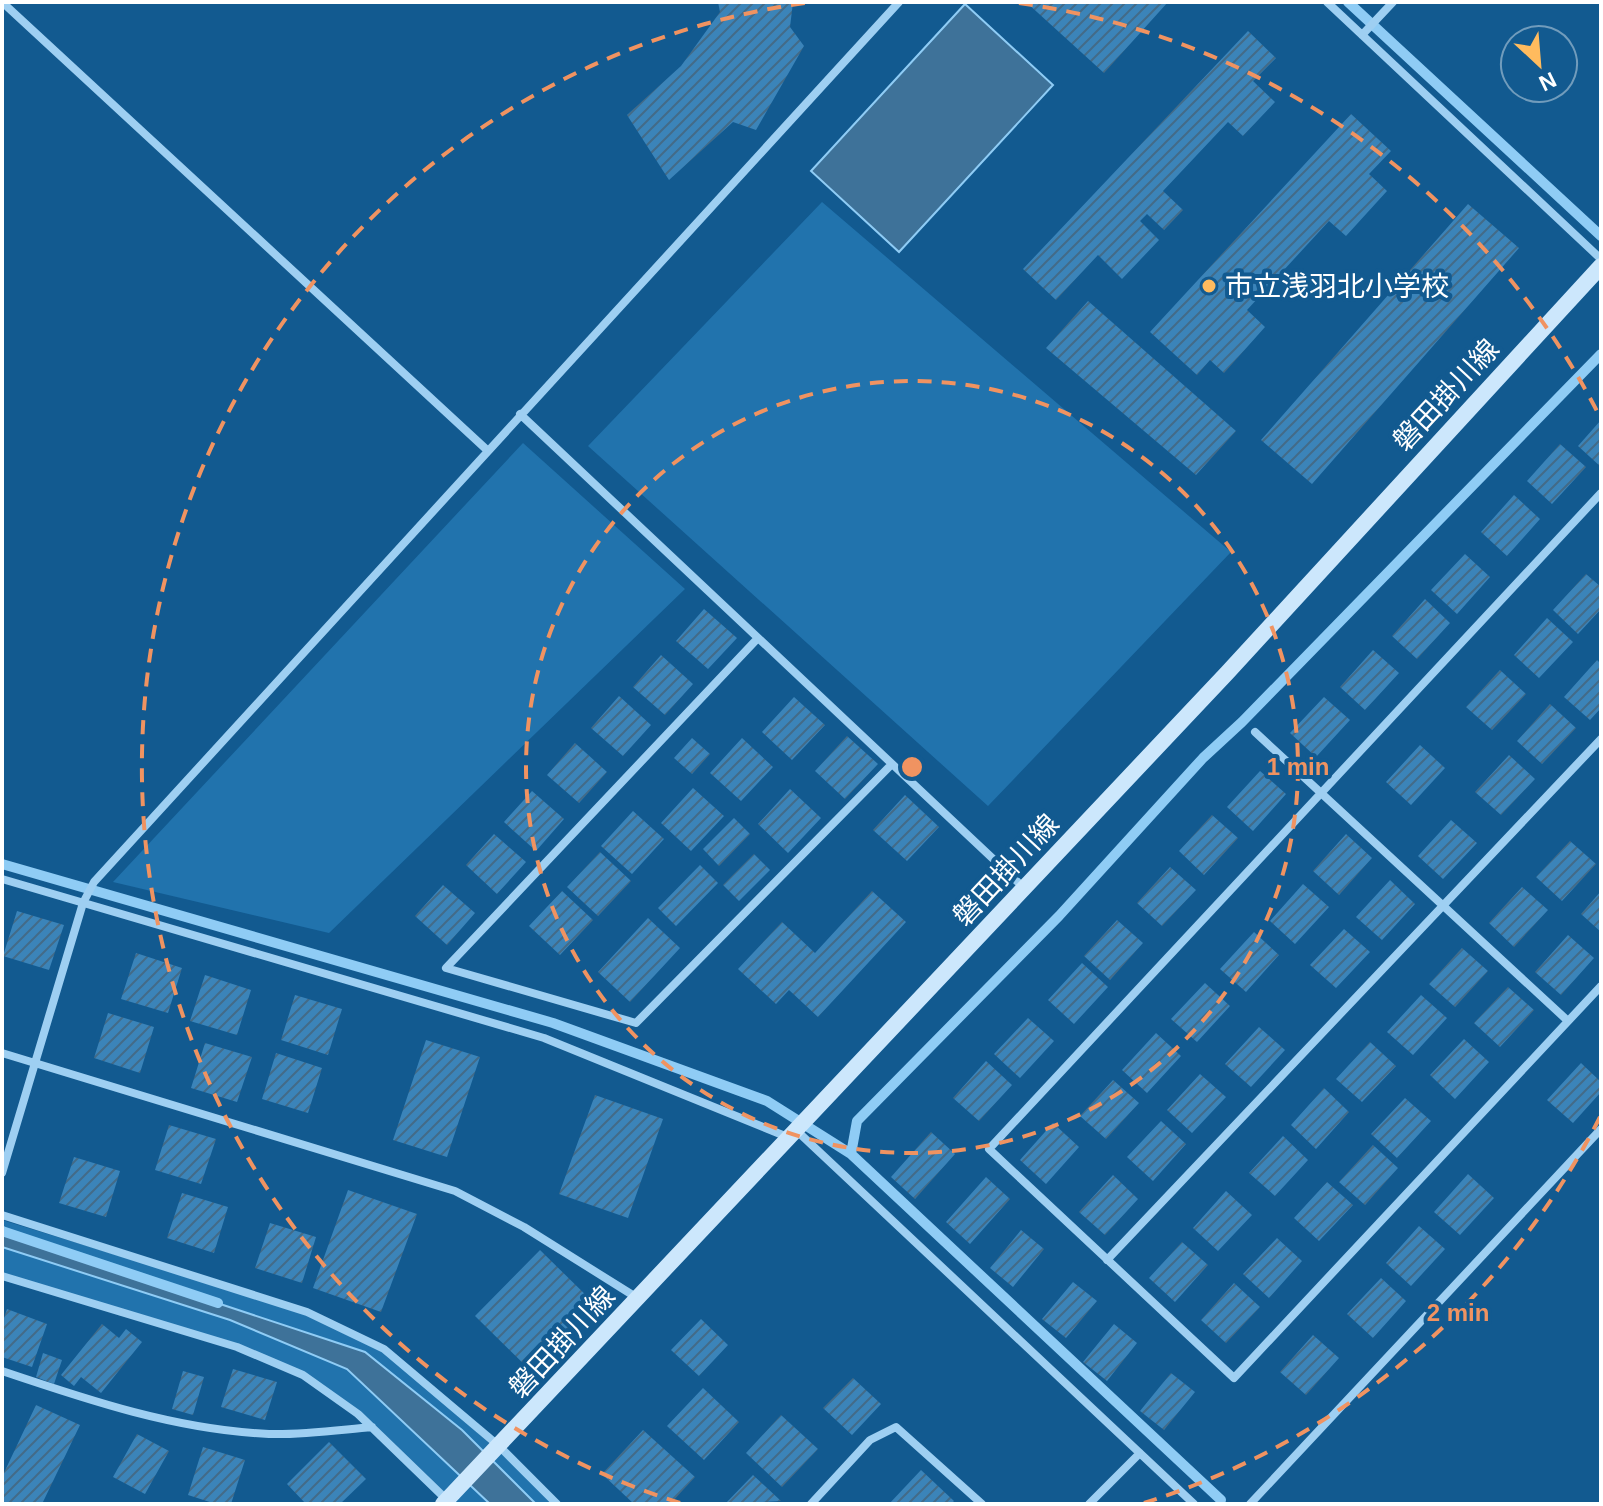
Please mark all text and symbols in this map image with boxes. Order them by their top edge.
north arrow [1499,24,1579,104]
text: N [1535,67,1560,96]
place label: 市立浅羽北小学校 [1225,271,1449,302]
marker: 市立浅羽北小学校 [1200,277,1218,295]
street label: 磐田掛川線 [1387,333,1505,457]
centre of rings [898,753,926,781]
text: 1 min [1267,753,1329,780]
street label: 磐田掛川線 [947,808,1065,932]
street label: 磐田掛川線 [503,1280,621,1404]
text: 2 min [1427,1299,1489,1326]

